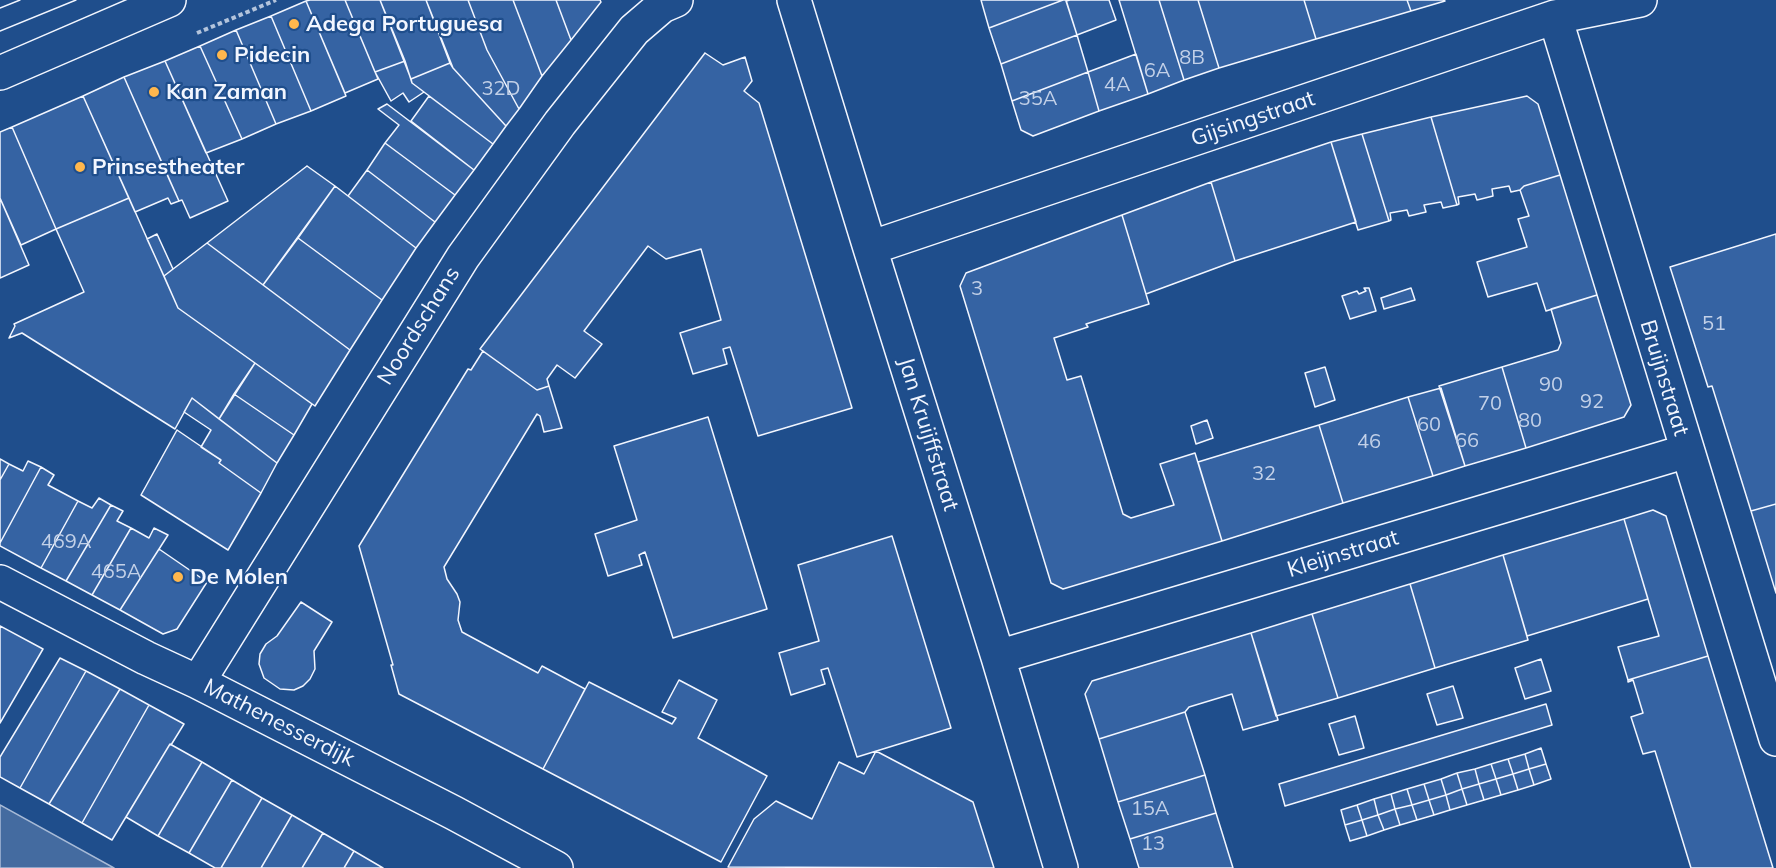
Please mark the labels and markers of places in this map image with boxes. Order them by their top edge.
place label: Adega Portuguesa [306,11,503,37]
marker: Adega Portuguesa [287,17,301,31]
place label: Pidecin [234,42,310,68]
marker: Pidecin [215,48,229,62]
place label: Kan Zaman [166,79,287,105]
marker: Kan Zaman [147,85,161,99]
place label: Prinsestheater [92,154,244,180]
marker: Prinsestheater [73,160,87,174]
place label: De Molen [190,564,288,590]
marker: De Molen [171,570,185,584]

